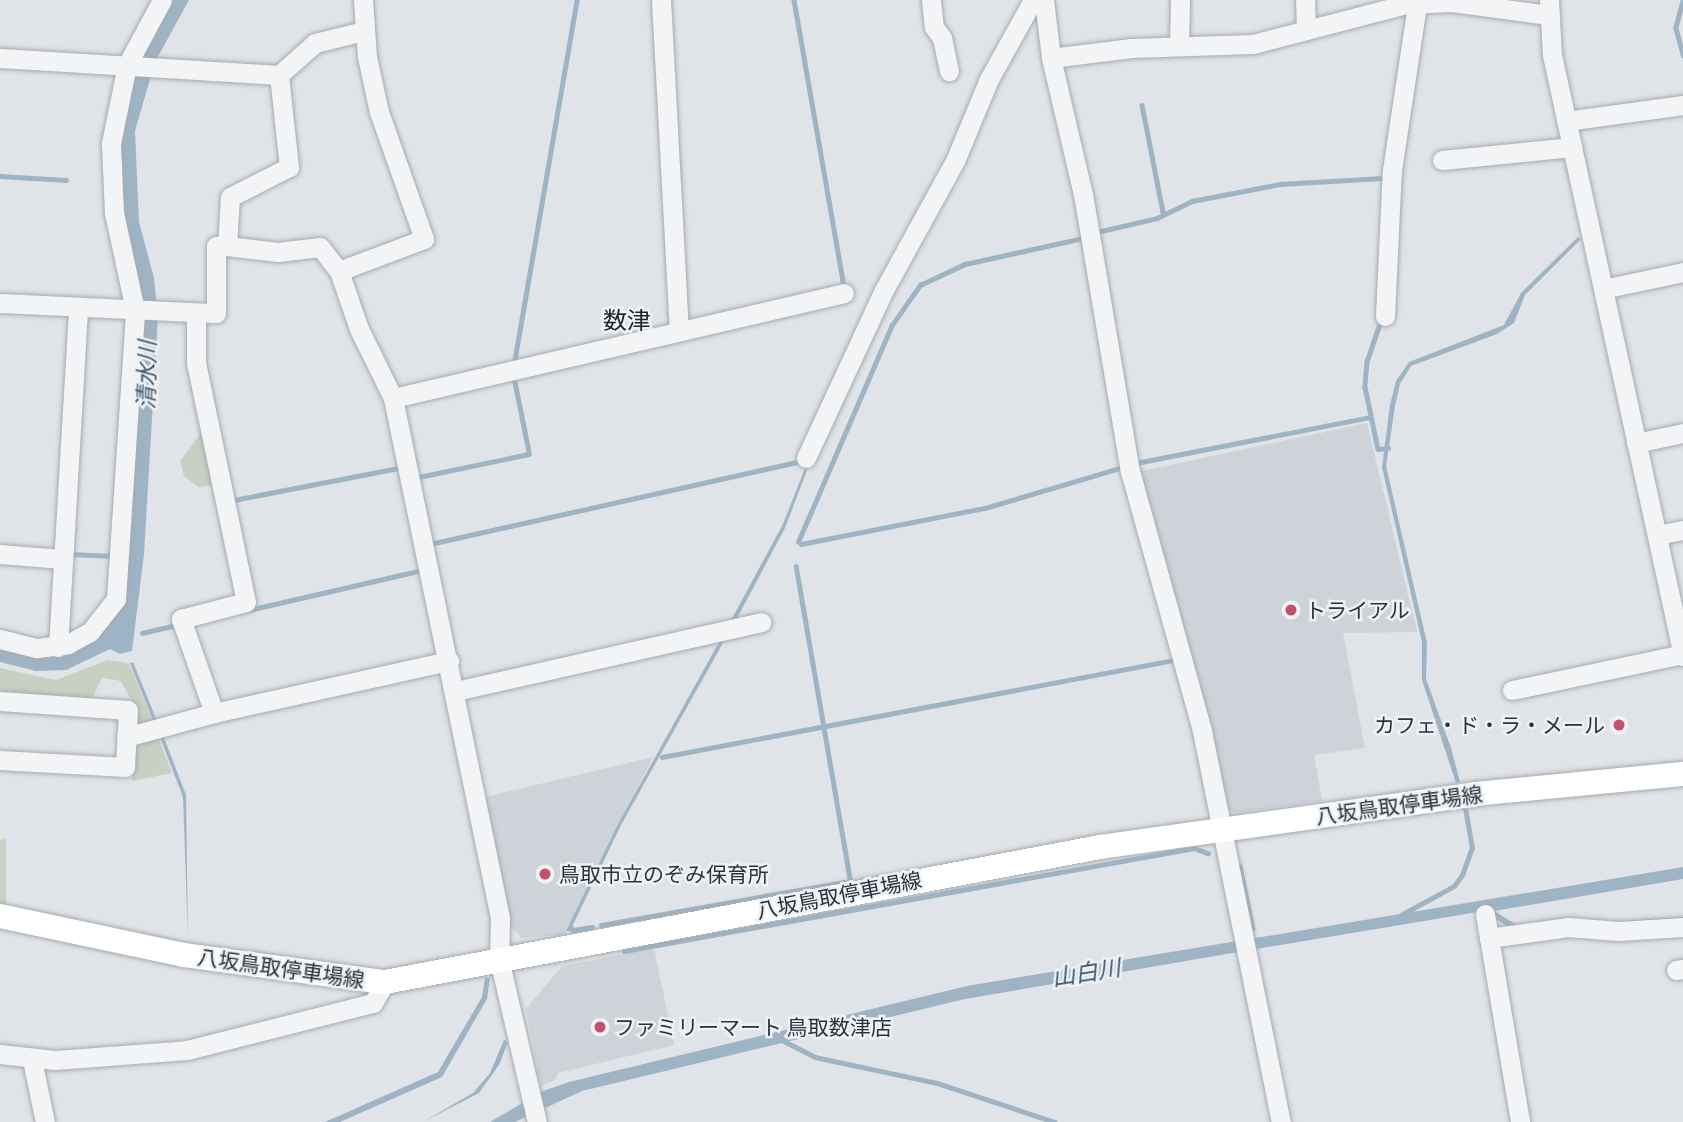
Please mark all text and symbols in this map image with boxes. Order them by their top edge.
district label: 数津 [603,306,651,334]
water label: 清水川 [132,340,160,410]
place label: トライアル [1305,597,1410,623]
marker: トライアル [1283,602,1299,618]
place label: カフェ・ド・ラ・メール [1374,712,1605,738]
marker: カフェ・ド・ラ・メール [1611,717,1627,733]
street label: 八坂鳥取停車場線 [1314,781,1484,829]
place label: 鳥取市立のぞみ保育所 [559,861,769,887]
marker: 鳥取市立のぞみ保育所 [537,866,553,882]
street label: 八坂鳥取停車場線 [754,867,924,923]
street label: 八坂鳥取停車場線 [196,944,366,992]
water label: 山白川 [1050,953,1122,991]
place label: ファミリーマート 鳥取数津店 [614,1014,892,1040]
marker: ファミリーマート 鳥取数津店 [592,1019,608,1035]

